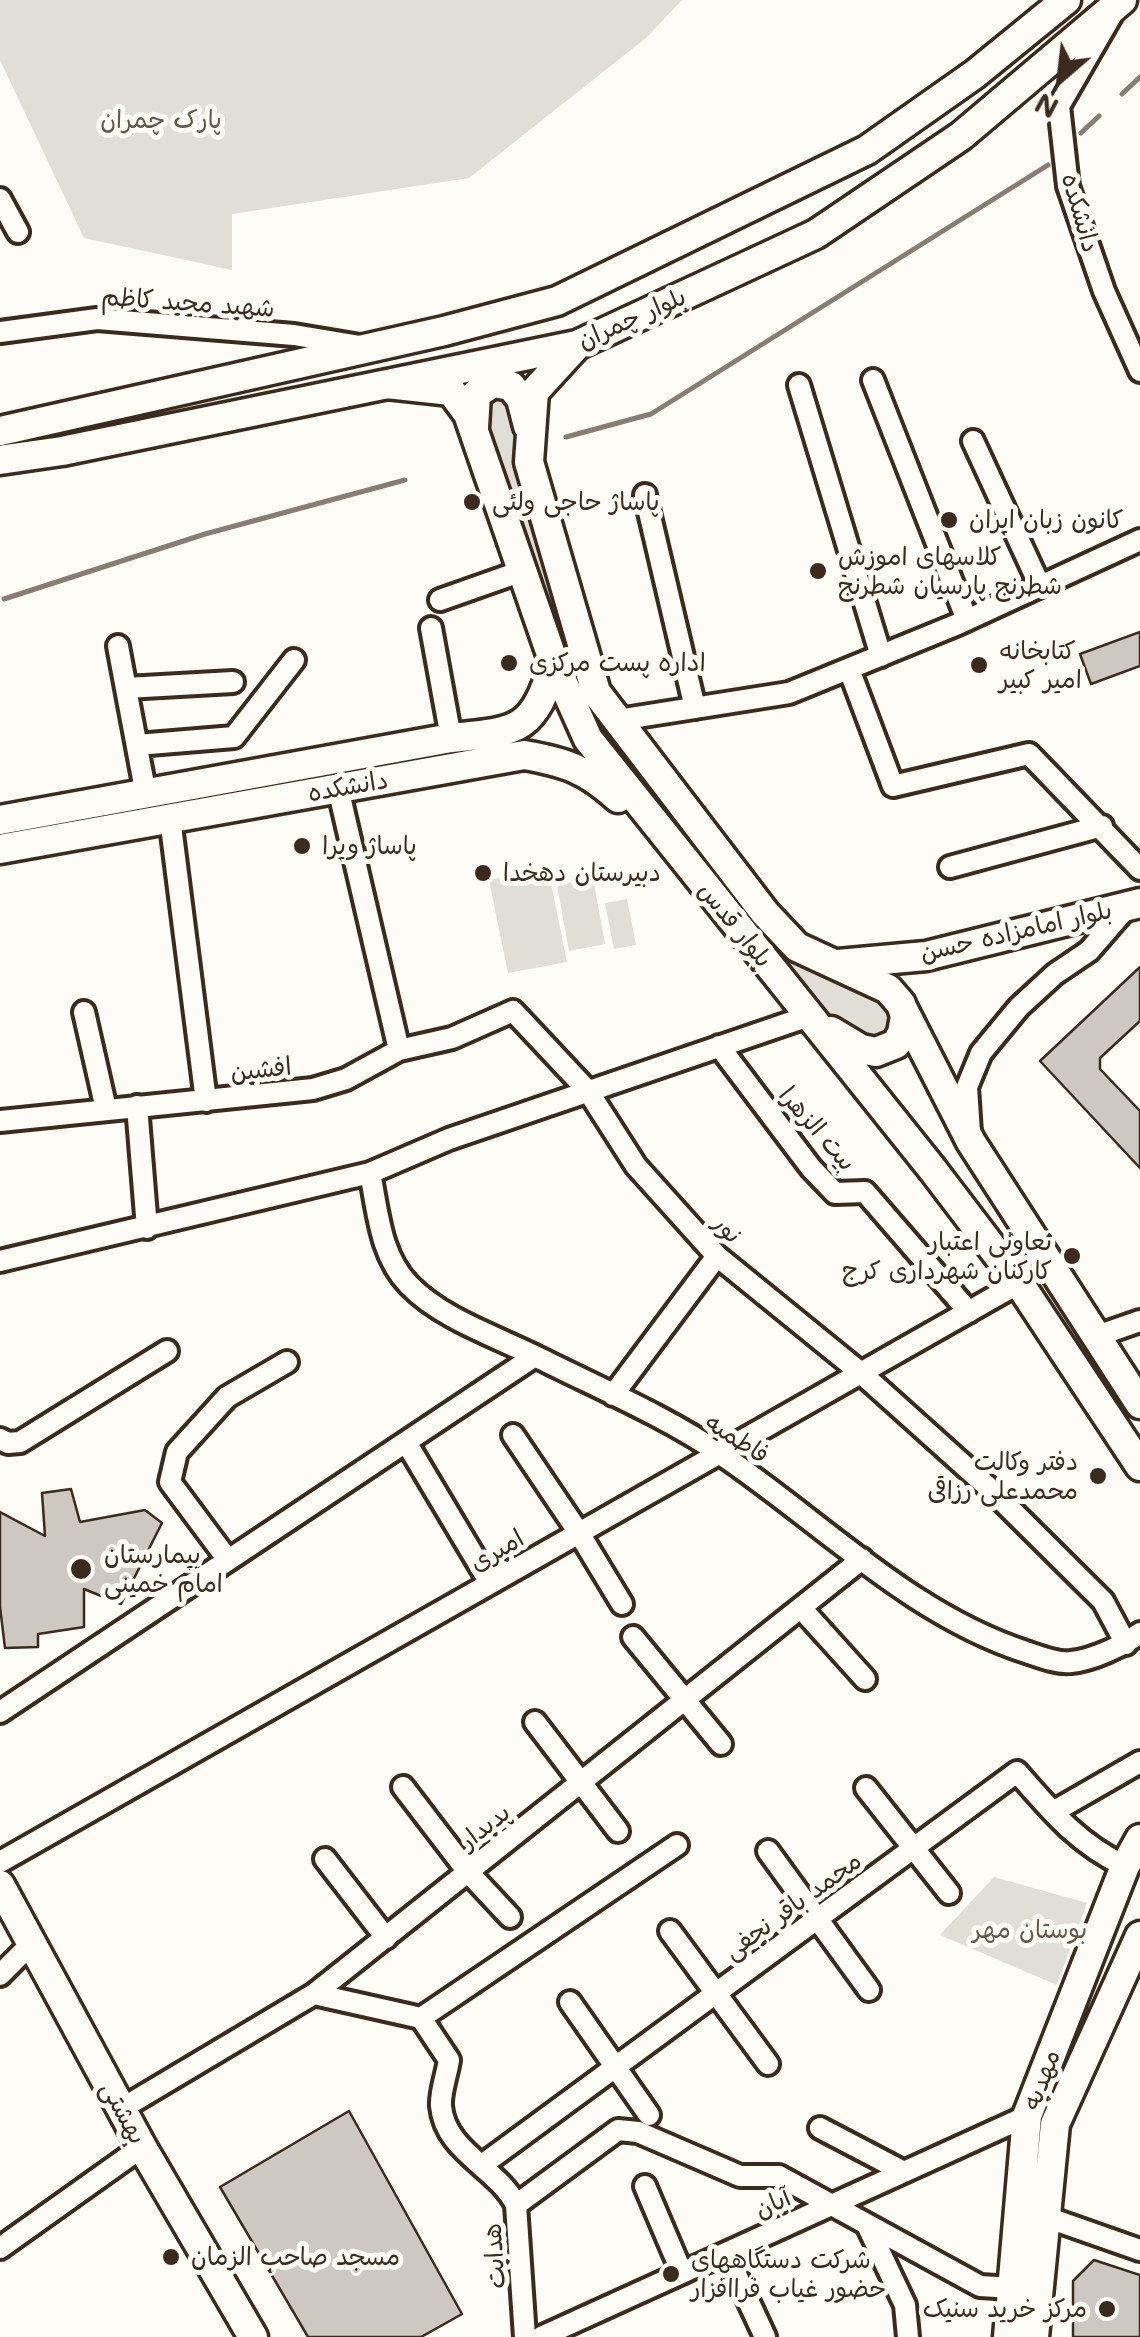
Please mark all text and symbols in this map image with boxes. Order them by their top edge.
north arrow [1010,30,1110,130]
text: N [1028,86,1064,127]
park label: پارک چمران [100,105,222,135]
street label: دانشکده [1054,170,1106,256]
street label: شهید مجید کاظم [100,282,276,324]
street label: بلوار چمران [573,282,691,356]
place label: پاساژ حاجی ولئی [492,487,660,517]
marker: پاساژ حاجی ولئی [461,491,483,513]
place label: کانون زبان ایران [969,505,1123,535]
marker: کانون زبان ایران [938,509,960,531]
place label: کلاسهای اموزش شطرنج پارسیان شطرنج [838,542,1062,601]
marker: کلاسهای اموزش شطرنج پارسیان شطرنج [807,560,829,582]
place label: کتابخانه امیر کبیر [999,636,1082,695]
place label: اداره پست مرکزی [529,648,706,678]
marker: اداره پست مرکزی [498,652,520,674]
marker: کتابخانه امیر کبیر [968,654,990,676]
street label: دانشکده [306,765,390,809]
place label: پاساژ ویرا [322,831,417,861]
marker: پاساژ ویرا [291,835,313,857]
place label: دبیرستان دهخدا [503,858,661,888]
marker: دبیرستان دهخدا [472,862,494,884]
street label: بلوار قدس [691,876,779,974]
street label: بلوار امامزاده حسن [917,895,1115,969]
street label: افشین [229,1052,293,1088]
street label: بیت الزهرا [772,1081,862,1177]
street label: نور [706,1208,748,1250]
place label: تعاونی اعتبار کارکنان شهرداری کرج [842,1227,1052,1286]
marker: تعاونی اعتبار کارکنان شهرداری کرج [1061,1245,1083,1267]
street label: فاطمیه [700,1407,774,1471]
place label: دفتر وکالت محمدعلی رزاقی [927,1447,1078,1506]
marker: دفتر وکالت محمدعلی رزاقی [1087,1465,1109,1487]
street label: امیری [465,1524,529,1578]
place label: بیمارستان امام خمینی [104,1540,223,1599]
marker: بیمارستان امام خمینی [68,1556,94,1582]
street label: پدیدار [453,1798,517,1856]
street label: محمد باقر نجفی [718,1846,868,1966]
park label: بوستان مهر [973,1915,1087,1945]
street label: مهدیه [1017,2046,1067,2114]
street label: بهشتی [94,2076,152,2150]
street label: آبان [750,2183,796,2225]
street label: هدایت [478,2222,512,2290]
place label: مسجد صاحب الزمان [191,2242,400,2272]
place label: شرکت دستگاههای حضور غیاب فراافزار [691,2245,886,2304]
marker: مسجد صاحب الزمان [160,2246,182,2268]
marker: شرکت دستگاههای حضور غیاب فراافزار [660,2263,682,2285]
place label: مرکز خرید سنیک [923,2294,1087,2324]
marker: مرکز خرید سنیک [1096,2298,1118,2320]

